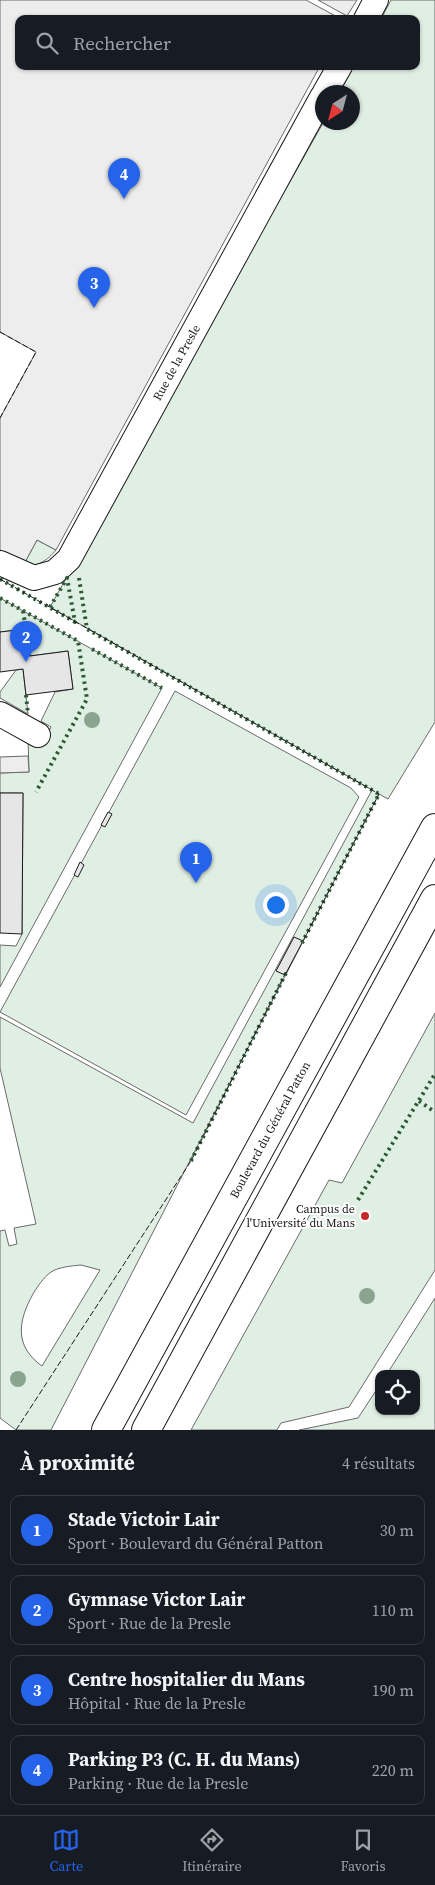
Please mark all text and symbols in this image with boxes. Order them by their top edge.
search box [15,15,420,70]
icon: search [33,29,61,57]
text: Rechercher [73,30,171,56]
north arrow [315,85,360,130]
pin: 4 [108,158,140,199]
pin: 3 [78,267,110,308]
street label: Rue de la Presle [149,322,204,404]
pin: 2 [10,621,42,662]
pin: 1 [180,842,212,883]
your location [263,892,289,918]
street label: Boulevard du Général Patton [226,1059,314,1201]
place label: Campus de l'Université du Mans [246,1201,355,1231]
marker: Campus de l'Université du Mans [359,1210,371,1222]
map controls [375,1370,420,1415]
button: locate [375,1370,420,1415]
text: À proximité [20,1448,135,1477]
text: 4 résultats [342,1452,415,1474]
text: Stade Victoir Lair [68,1506,220,1532]
text: 1 [33,1519,41,1541]
text: 30 m [380,1519,414,1541]
text: Sport · Boulevard du Général Patton [68,1532,323,1554]
text: Gymnase Victor Lair [68,1586,245,1612]
text: 2 [33,1599,41,1621]
text: 110 m [372,1599,414,1621]
text: Sport · Rue de la Presle [68,1612,231,1634]
text: Centre hospitalier du Mans [68,1666,305,1692]
text: 3 [33,1679,41,1701]
text: 190 m [372,1679,414,1701]
text: Hôpital · Rue de la Presle [68,1692,246,1714]
text: Parking P3 (C. H. du Mans) [68,1746,300,1772]
text: 4 [33,1759,41,1781]
text: 220 m [372,1759,414,1781]
text: Parking · Rue de la Presle [68,1772,248,1794]
tab: Carte [49,1826,83,1876]
tab: Itinéraire [182,1826,242,1876]
tab: Favoris [340,1826,386,1876]

